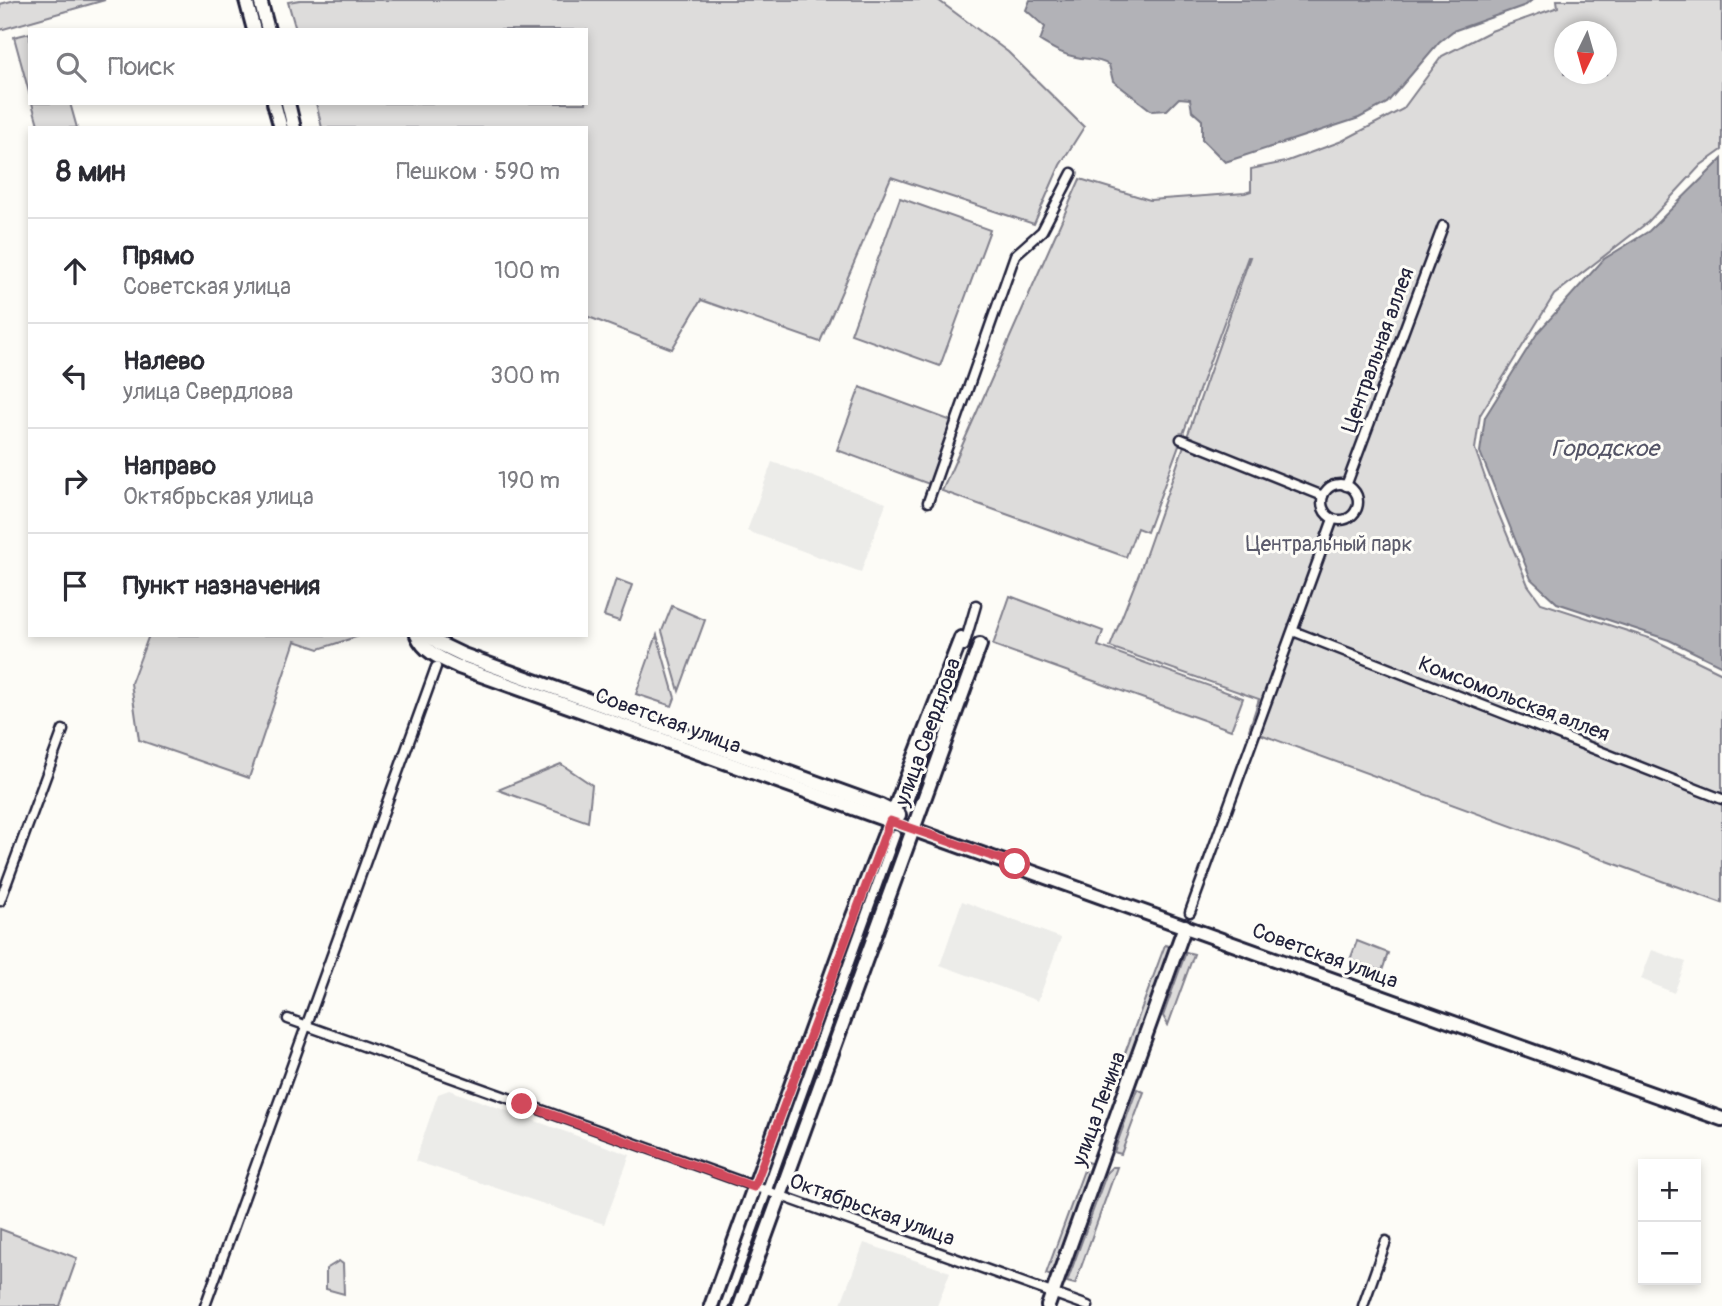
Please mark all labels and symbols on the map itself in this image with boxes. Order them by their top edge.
north arrow [1554,21,1617,84]
street label: Центральная аллея [1336,264,1420,436]
water label: Городское [1551,434,1661,463]
park label: Центральный парк [1246,531,1412,558]
street label: Комсомольская аллея [1415,650,1613,748]
street label: улица Свердлова [888,654,967,811]
street label: Советская улица [591,682,745,760]
route start [999,848,1030,879]
street label: Советская улица [1248,917,1402,995]
street label: улица Ленина [1065,1048,1132,1171]
route end [506,1088,537,1119]
street label: Октябрьская улица [786,1168,958,1252]

